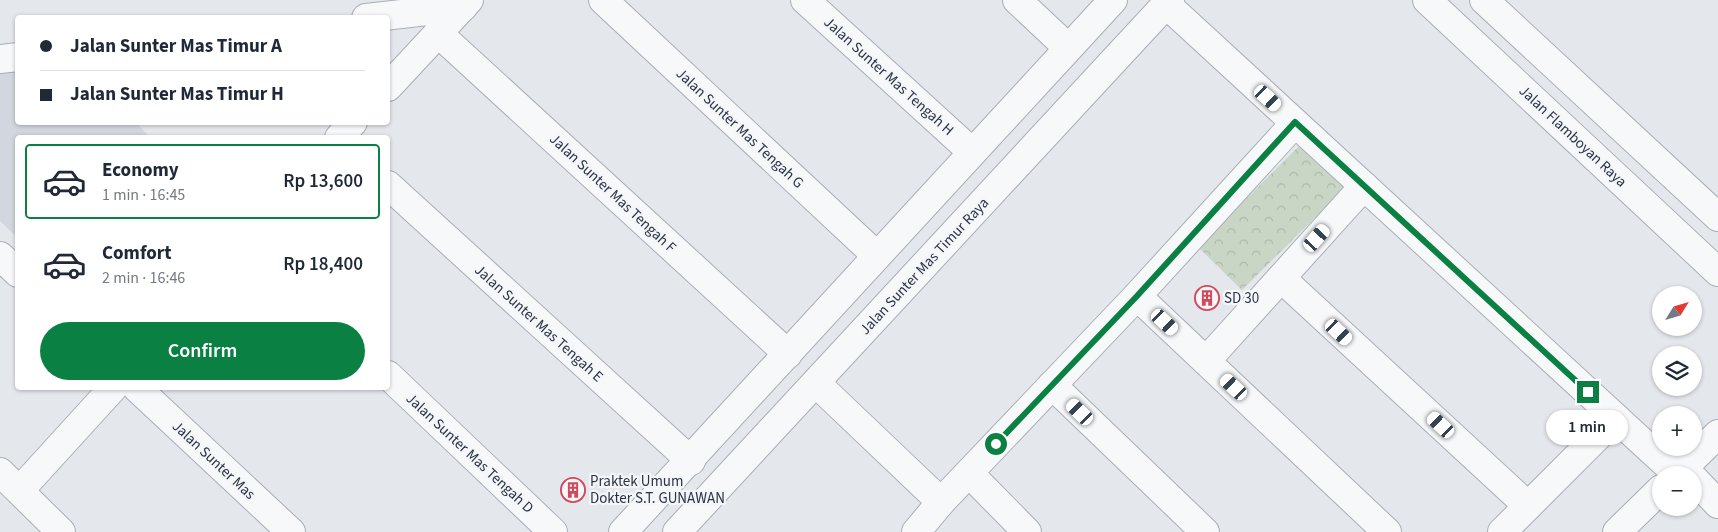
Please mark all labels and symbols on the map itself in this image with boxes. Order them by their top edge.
street label: Jalan Sunter Mas Tengah H [819,12,958,141]
street label: Jalan Sunter Mas Tengah G [671,63,808,193]
street label: Jalan Flamboyan Raya [1514,81,1631,192]
car [1251,82,1284,114]
street label: Jalan Sunter Mas Tengah F [545,129,681,258]
street label: Jalan Sunter Mas Timur Raya [855,193,994,340]
car [1301,222,1332,254]
street label: Jalan Sunter Mas Tengah E [470,260,608,387]
building icon: SD 30 [1194,285,1220,311]
north arrow [1652,286,1702,336]
place label: SD 30 [1224,288,1259,309]
car [1148,306,1181,338]
car [1322,316,1355,348]
car [1217,371,1250,403]
route end [1577,381,1599,403]
street label: Jalan Sunter Mas Tengah D [401,388,538,518]
car [1064,396,1096,428]
car [1424,409,1457,441]
callout: 1 min [1547,410,1629,444]
street label: Jalan Sunter Mas [167,416,260,505]
route start [985,433,1007,455]
place label: Praktek Umum Dokter S.T. GUNAWAN [590,471,725,509]
building icon: Praktek Umum Dokter S.T. GUNAWAN [560,477,586,503]

